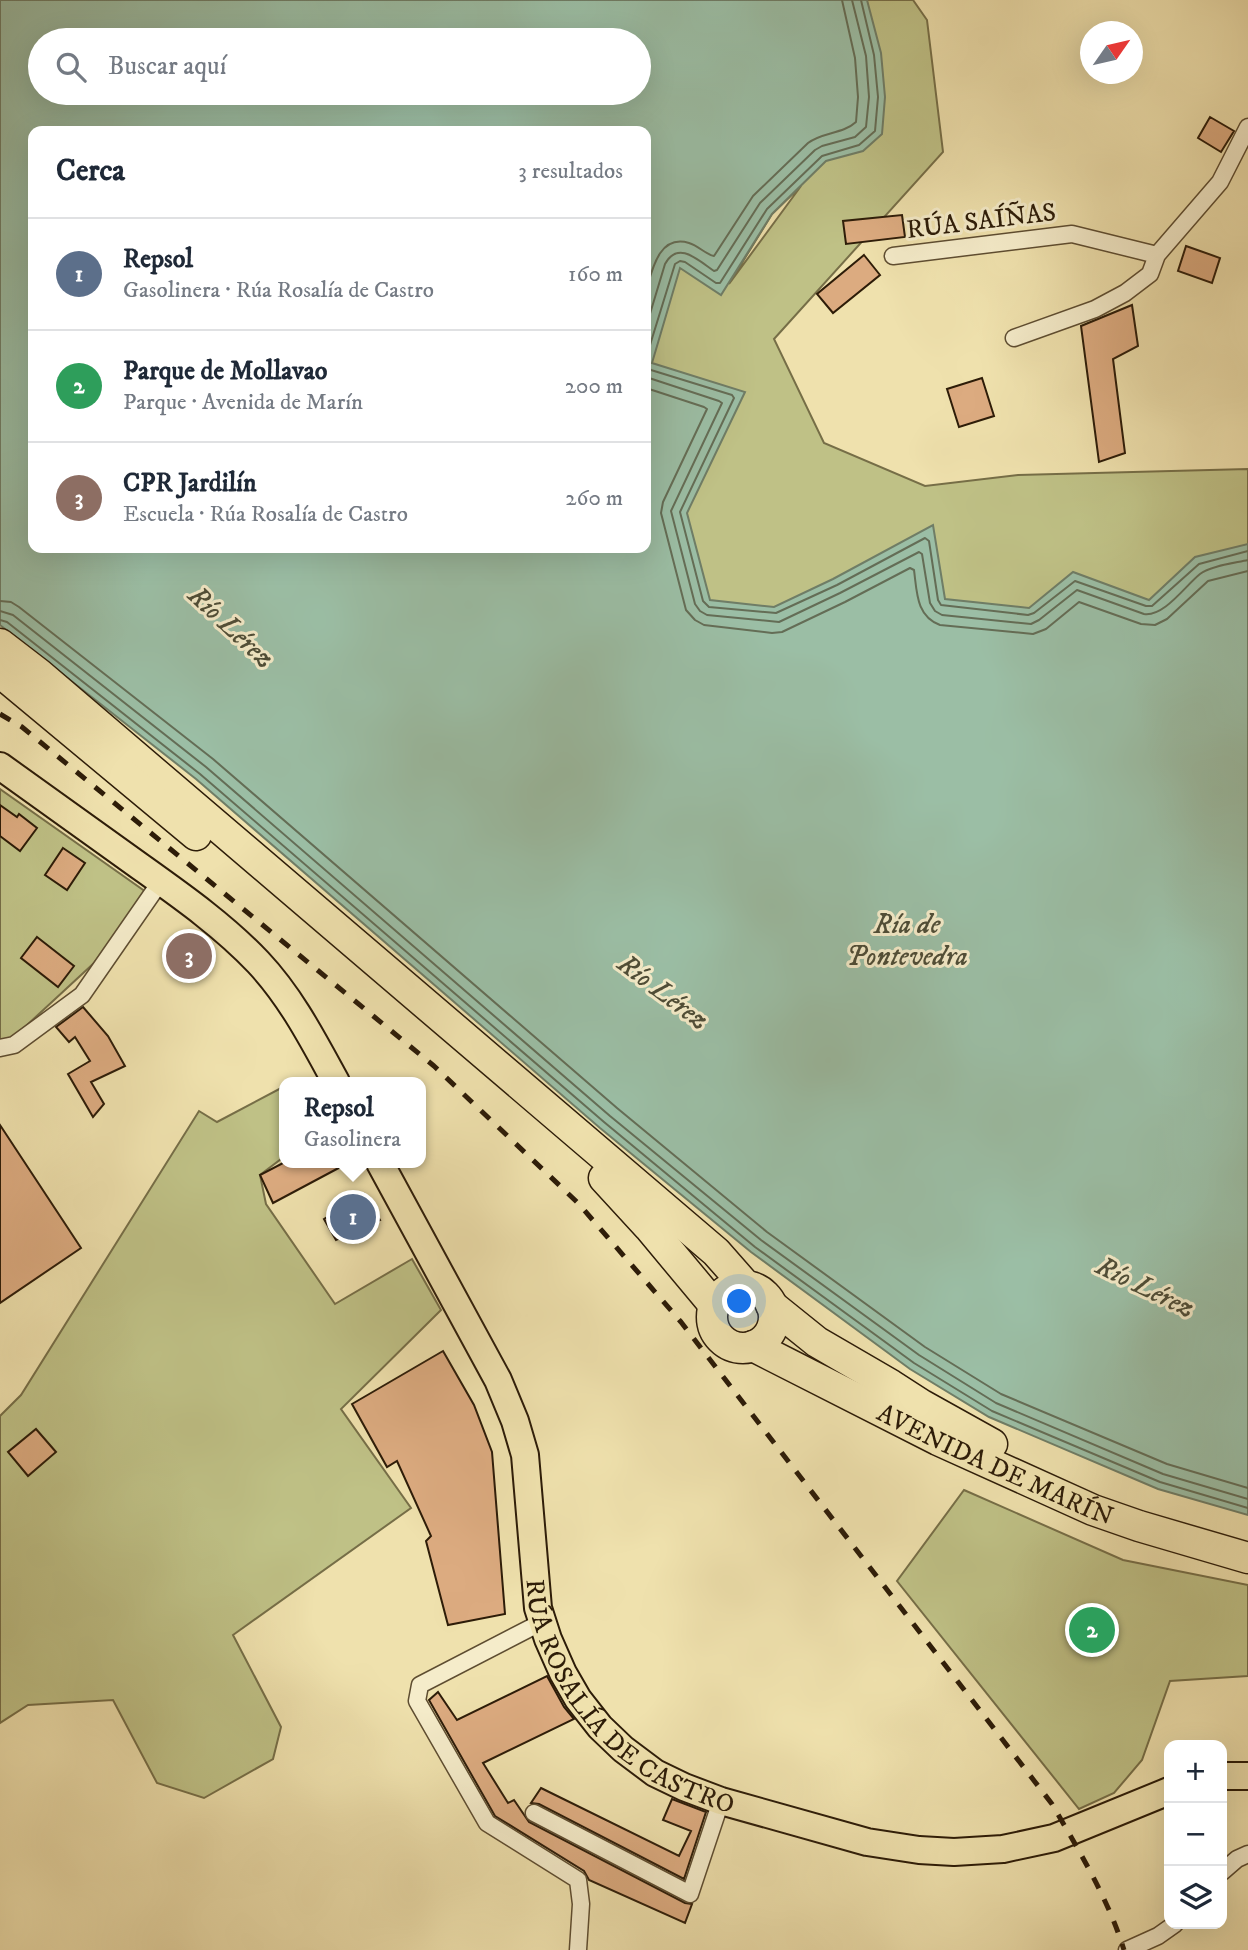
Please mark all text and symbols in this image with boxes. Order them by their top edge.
north arrow [1080,21,1143,84]
search box [28,28,651,105]
icon: search [52,48,90,86]
text: Buscar aquí [108,50,226,83]
text: Cerca [56,153,125,190]
text: 3 resultados [518,157,623,186]
street label: RÚA SAÍÑAS [904,195,1058,247]
text: Repsol [123,243,193,276]
text: 1 [75,260,83,289]
text: 160 m [568,260,623,289]
text: Gasolinera · Rúa Rosalía de Castro [123,276,434,305]
text: Parque de Mollavao [123,355,327,388]
text: 2 [73,372,85,401]
text: 200 m [565,372,623,401]
text: Parque · Avenida de Marín [123,388,363,417]
text: CPR Jardilín [123,467,257,500]
text: 3 [75,484,83,513]
text: 260 m [565,484,623,513]
text: Escuela · Rúa Rosalía de Castro [123,500,408,529]
water label: Río Lérez [180,577,282,676]
water label: Ría de Pontevedra [846,907,968,974]
pin: 3 [166,930,212,982]
water label: Río Lérez [609,946,716,1038]
popup [279,1077,426,1168]
text: Repsol [304,1092,374,1125]
text: Gasolinera [304,1125,401,1154]
pin: 1 [330,1191,376,1243]
water label: Río Lérez [1089,1248,1201,1326]
your location [722,1284,756,1318]
street label: AVENIDA DE MARÍN [871,1397,1118,1534]
street label: RÚA ROSALÍA DE CASTRO [518,1578,738,1822]
pin: 2 [1069,1604,1115,1656]
map controls [1164,1740,1227,1929]
button: + [1164,1740,1227,1803]
button: − [1164,1803,1227,1866]
button: layers [1164,1866,1227,1929]

